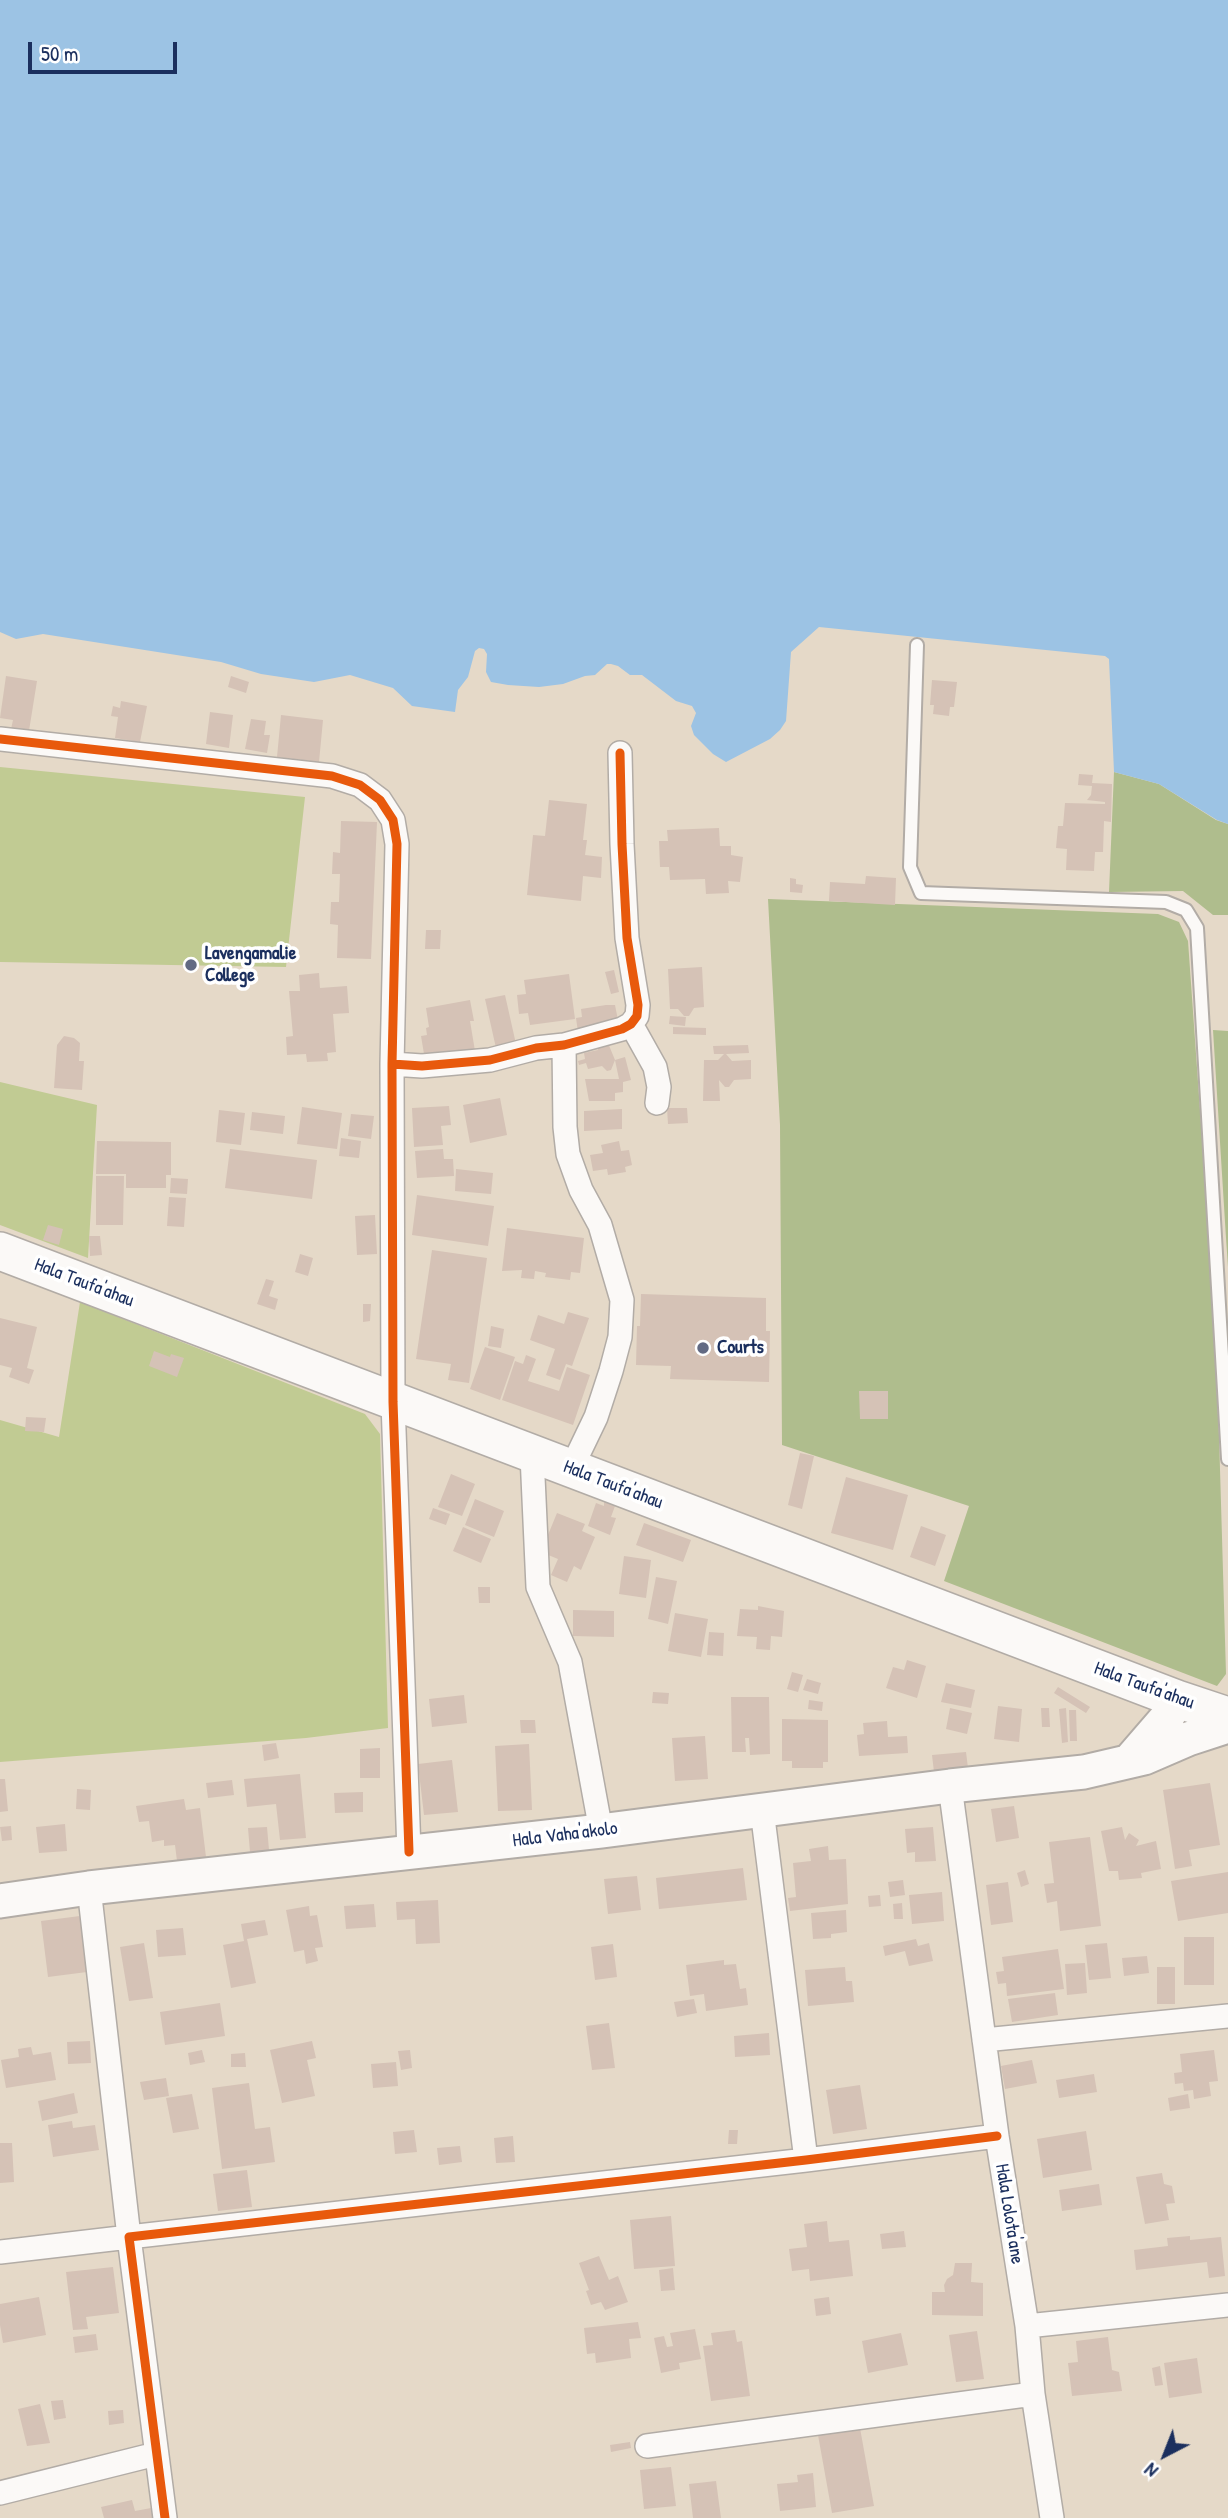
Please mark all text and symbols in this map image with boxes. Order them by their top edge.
scale bar [32,28,180,72]
text: 50 m [41,39,78,68]
place label: Lavengamalie College [205,943,296,987]
marker: Lavengamalie College [183,957,199,973]
street label: Hala Taufa'ahau [31,1254,137,1312]
place label: Courts [717,1337,764,1359]
marker: Courts [695,1340,711,1356]
street label: Hala Taufa'ahau [560,1456,666,1514]
street label: Hala Taufa'ahau [1091,1657,1197,1715]
street label: Hala Vaha'akolo [511,1817,619,1853]
street label: Hala Lolota'ane [990,2162,1028,2266]
north arrow [1130,2420,1200,2490]
text: N [1138,2458,1163,2484]

